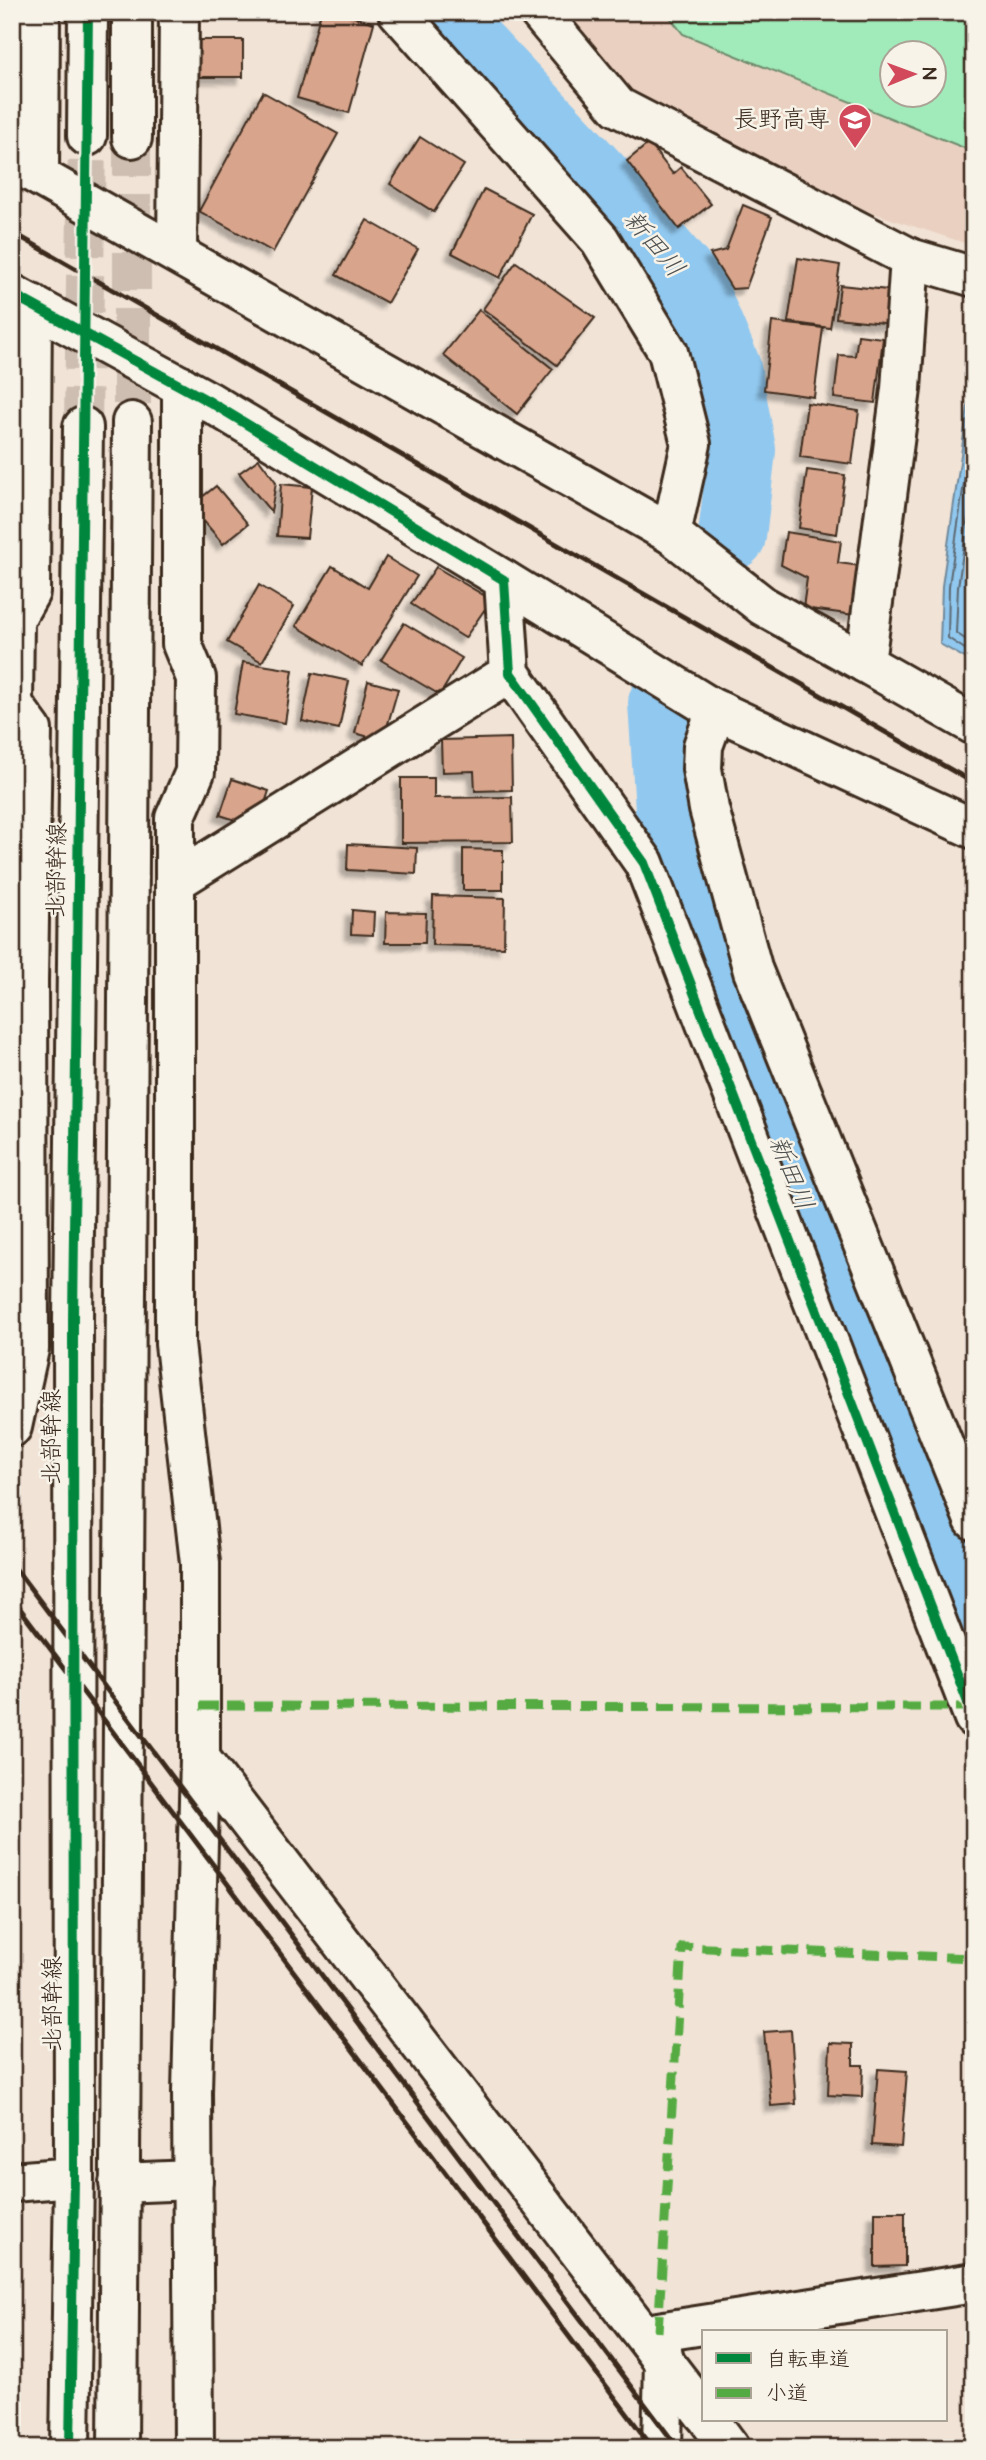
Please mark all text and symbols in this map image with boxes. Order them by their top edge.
north arrow [878,38,948,108]
text: N [915,68,942,80]
school or university icon: 長野高専 [836,101,874,150]
place label: 長野高専 [734,103,830,137]
water label: 新田川 [615,203,693,285]
street label: 北部幹線 [39,822,75,918]
water label: 新田川 [760,1130,822,1216]
street label: 北部幹線 [35,1389,69,1485]
street label: 北部幹線 [36,1956,70,2052]
legend [702,2330,948,2422]
text: 自転車道 [766,2345,850,2374]
text: 小道 [766,2379,808,2408]

